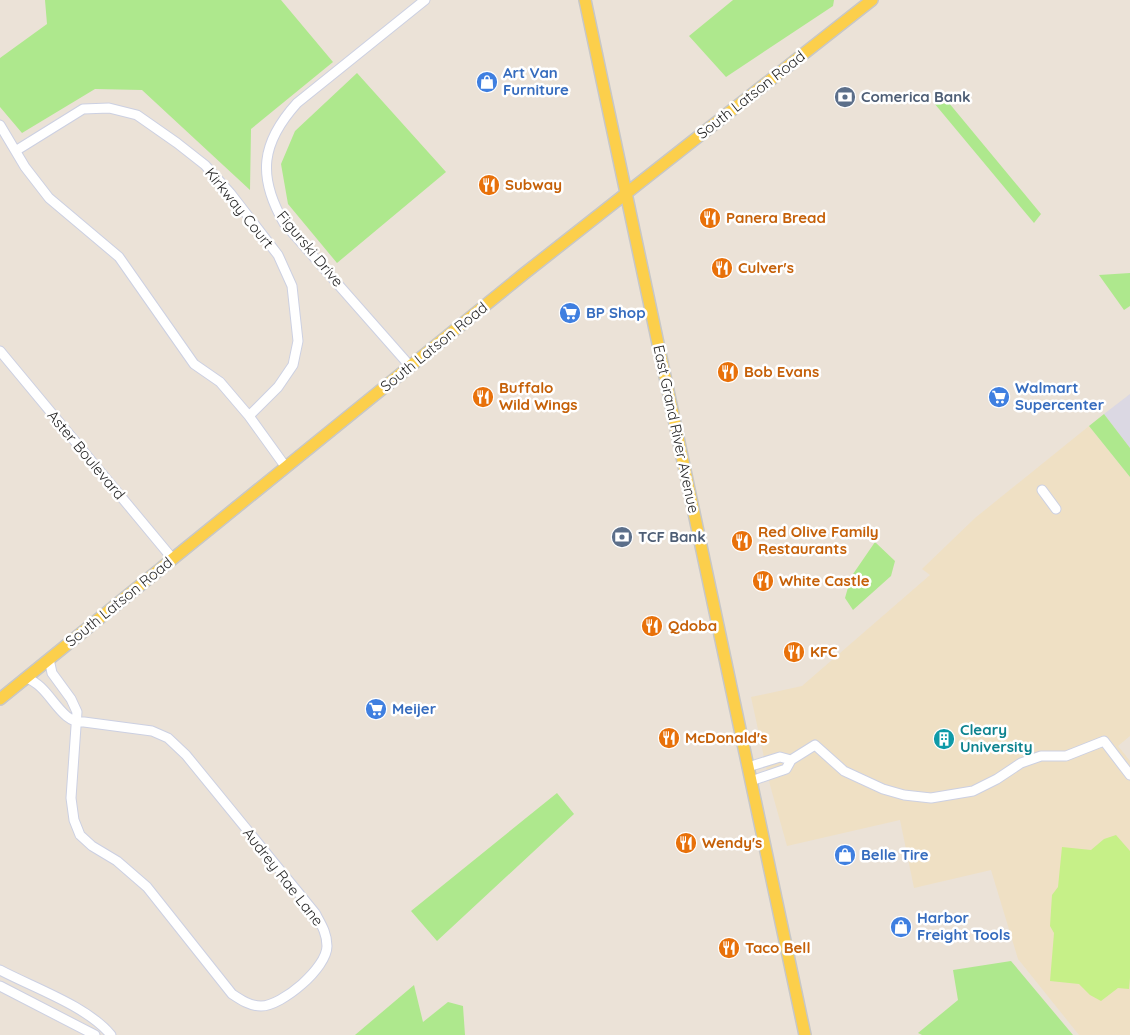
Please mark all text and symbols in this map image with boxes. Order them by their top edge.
street label: South Latson Road [693,46,809,143]
place label: Art Van Furniture [503,63,569,99]
shop icon: Art Van Furniture [475,70,499,94]
bank icon: Comerica Bank [833,85,857,109]
place label: Comerica Bank [861,87,971,106]
street label: Kirkway Court [201,163,278,252]
restaurant icon: Subway [477,173,501,197]
place label: Subway [505,175,562,194]
restaurant icon: Panera Bread [698,206,722,230]
street label: Figurski Drive [273,207,348,291]
place label: Panera Bread [726,208,826,227]
restaurant icon: Culver's [710,256,734,280]
place label: Culver's [738,258,794,277]
street label: South Latson Road [376,298,491,396]
supermarket icon: BP Shop [558,301,582,325]
place label: BP Shop [586,303,646,322]
street label: East Grand River Avenue [649,343,704,515]
restaurant icon: Bob Evans [716,360,740,384]
place label: Bob Evans [744,362,819,381]
place label: Buffalo Wild Wings [499,378,577,414]
place label: Walmart Supercenter [1015,378,1105,414]
restaurant icon: Buffalo Wild Wings [471,385,495,409]
supermarket icon: Walmart Supercenter [987,385,1011,409]
street label: Aster Boulevard [44,406,129,503]
place label: Red Olive Family Restaurants [758,522,879,558]
bank icon: TCF Bank [610,525,634,549]
place label: TCF Bank [638,527,706,546]
restaurant icon: Red Olive Family Restaurants [730,529,754,553]
street label: South Latson Road [61,553,176,651]
restaurant icon: White Castle [751,569,775,593]
place label: White Castle [779,571,870,590]
restaurant icon: Qdoba [640,614,664,638]
place label: Qdoba [668,616,717,635]
restaurant icon: KFC [782,640,806,664]
place label: KFC [810,642,838,661]
supermarket icon: Meijer [364,697,388,721]
place label: Meijer [392,699,437,718]
place label: Cleary University [960,720,1032,756]
restaurant icon: McDonald's [657,726,681,750]
building icon: Cleary University [932,727,956,751]
place label: McDonald's [685,728,767,747]
street label: Audrey Rae Lane [239,824,328,930]
restaurant icon: Wendy's [674,831,698,855]
place label: Wendy's [702,833,762,852]
shop icon: Belle Tire [833,843,857,867]
place label: Belle Tire [861,845,929,864]
place label: Harbor Freight Tools [917,908,1010,944]
shop icon: Harbor Freight Tools [889,915,913,939]
restaurant icon: Taco Bell [717,936,741,960]
place label: Taco Bell [745,938,810,957]

